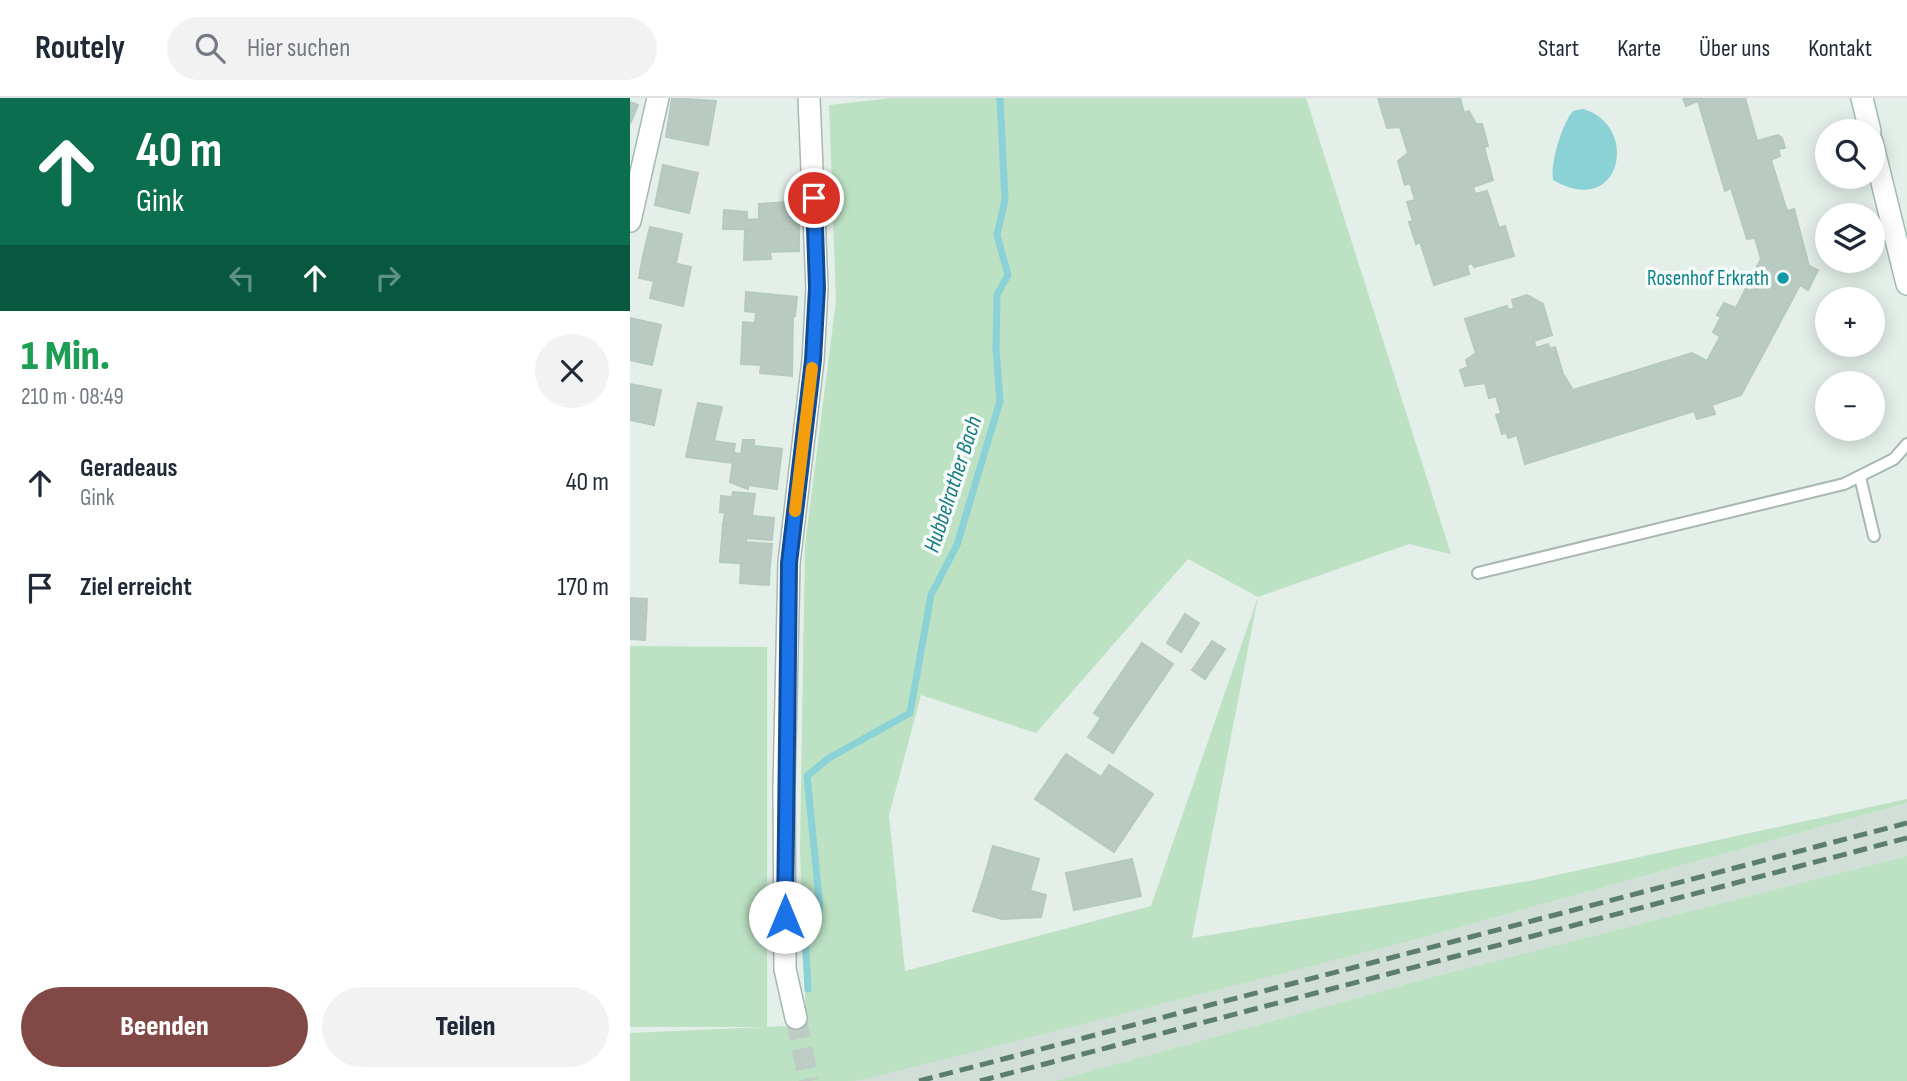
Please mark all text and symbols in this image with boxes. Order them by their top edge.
search box [167,17,657,80]
text: Routely [35,28,125,68]
icon: search [191,29,229,67]
text: Hier suchen [247,33,350,64]
text: Start [1538,34,1579,63]
text: Karte [1617,34,1661,63]
text: Über uns [1699,34,1770,63]
text: Kontakt [1808,34,1872,63]
map controls [1815,119,1885,441]
button: search [1815,119,1885,189]
text: 40 m [136,122,222,181]
icon: ahead [21,126,112,217]
pin [784,168,844,228]
icon: arrive [795,179,833,217]
text: Gink [136,182,184,221]
button: layers [1815,203,1885,273]
icon: left [223,259,261,297]
icon: ahead [296,259,334,297]
icon: right [369,259,407,297]
place label: Rosenhof Erkrath [1647,266,1769,291]
marker: Rosenhof Erkrath [1775,270,1791,286]
button: + [1815,287,1885,357]
text: 1 Min. [21,331,110,382]
button: close [535,334,609,408]
button: − [1815,371,1885,441]
text: 210 m · 08:49 [21,383,124,411]
water label: Hubbelrather Bach [918,412,988,556]
text: Geradeaus [80,453,178,484]
icon: ahead [21,464,59,502]
text: 40 m [566,467,609,498]
text: Gink [80,484,114,512]
icon: arrive [21,569,59,607]
text: Ziel erreicht [80,572,192,603]
text: 170 m [557,572,609,603]
position arrow [748,880,822,954]
button: Beenden [21,987,308,1067]
button: Teilen [322,987,609,1067]

